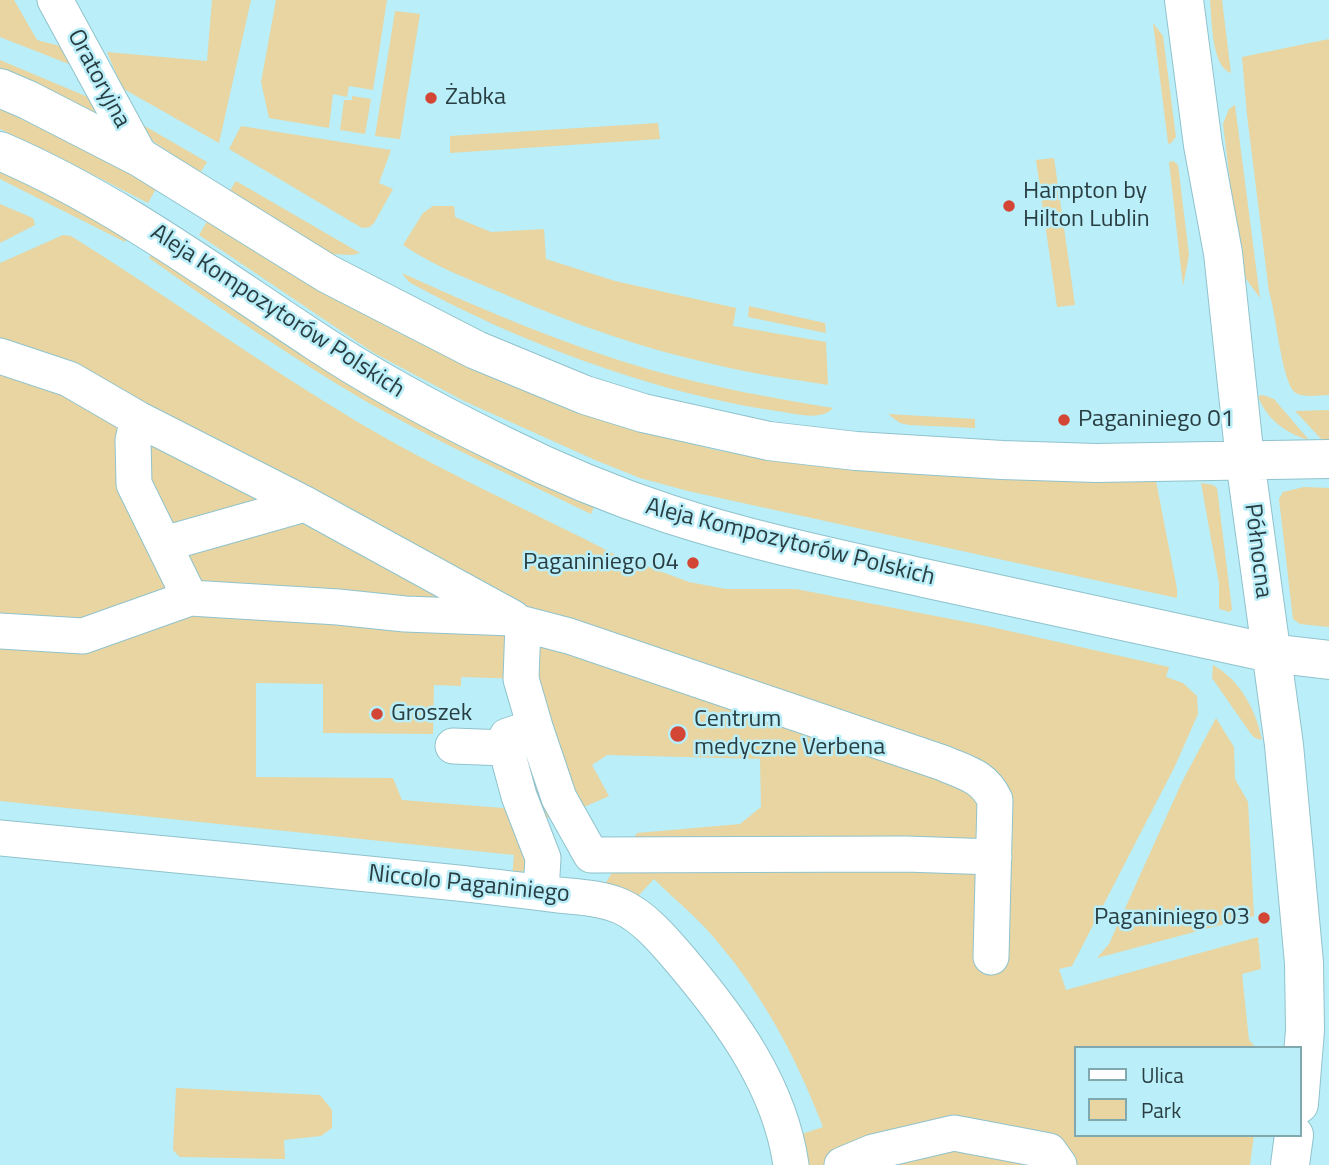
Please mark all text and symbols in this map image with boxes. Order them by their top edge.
street label: Oratoryjna [60,25,136,133]
place label: Żabka [445,84,506,112]
marker: Żabka [423,90,439,106]
place label: Hampton by Hilton Lublin [1023,178,1150,234]
marker: Hampton by Hilton Lublin [1001,198,1017,214]
street label: Aleja Kompozytorów Polskich [145,219,409,405]
place label: Paganiniego 01 [1078,406,1234,434]
marker: Paganiniego 01 [1056,412,1072,428]
street label: Aleja Kompozytorów Polskich [642,493,938,593]
street label: Północna [1237,502,1277,600]
place label: Paganiniego 04 [523,549,679,577]
marker: Paganiniego 04 [685,555,701,571]
place label: Groszek [391,700,472,728]
marker: Groszek [369,706,385,722]
place label: Centrum medyczne Verbena [694,706,885,762]
marker: Centrum medyczne Verbena [668,724,688,744]
street label: Niccolo Paganiniego [367,860,571,910]
place label: Paganiniego 03 [1094,904,1250,932]
marker: Paganiniego 03 [1256,910,1272,926]
legend [1074,1046,1301,1137]
text: Ulica [1141,1059,1184,1091]
text: Park [1141,1094,1181,1126]

